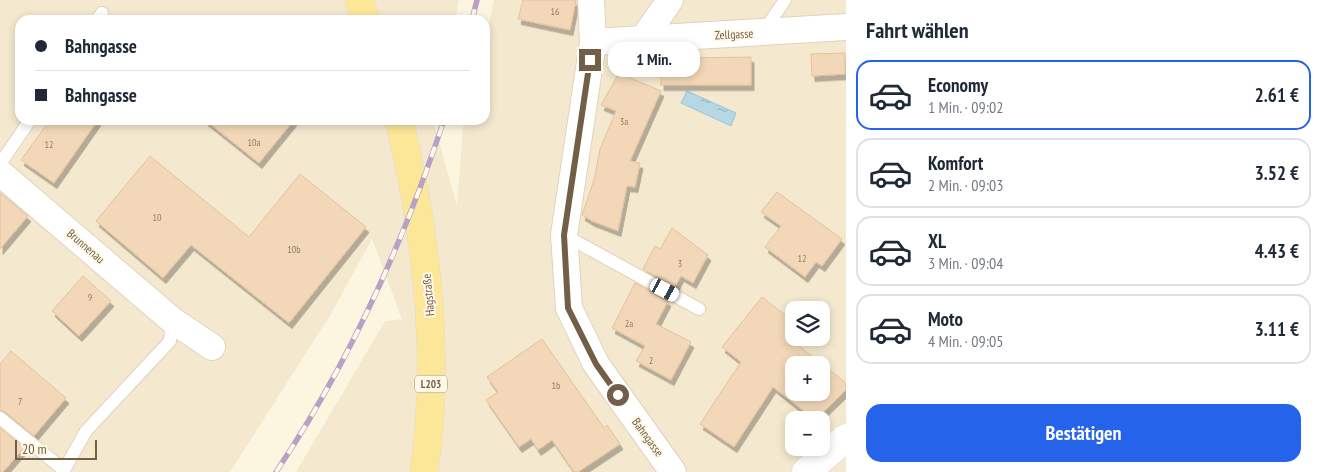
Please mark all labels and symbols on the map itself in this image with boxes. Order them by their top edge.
house number: 16 [551,5,560,18]
street label: Zellgasse [714,26,754,42]
callout: 1 Min. [608,42,700,78]
route end [579,49,601,71]
house number: 3a [620,115,628,128]
house number: 10a [248,136,261,149]
house number: 12 [45,138,54,151]
house number: 10 [153,211,162,224]
street label: Brunnenau [64,226,108,266]
house number: 10b [287,243,301,256]
house number: 12 [798,252,807,265]
house number: 3 [678,257,682,270]
street label: Hagstraße [419,273,437,317]
car [648,276,681,304]
house number: 9 [88,291,92,304]
house number: 2a [625,317,633,330]
house number: 2 [649,354,653,367]
road number: L203 [415,376,447,392]
house number: 1b [552,379,560,392]
route start [607,384,629,406]
house number: 7 [18,395,22,408]
street label: Bahngasse [629,415,667,459]
scale bar [15,437,98,460]

